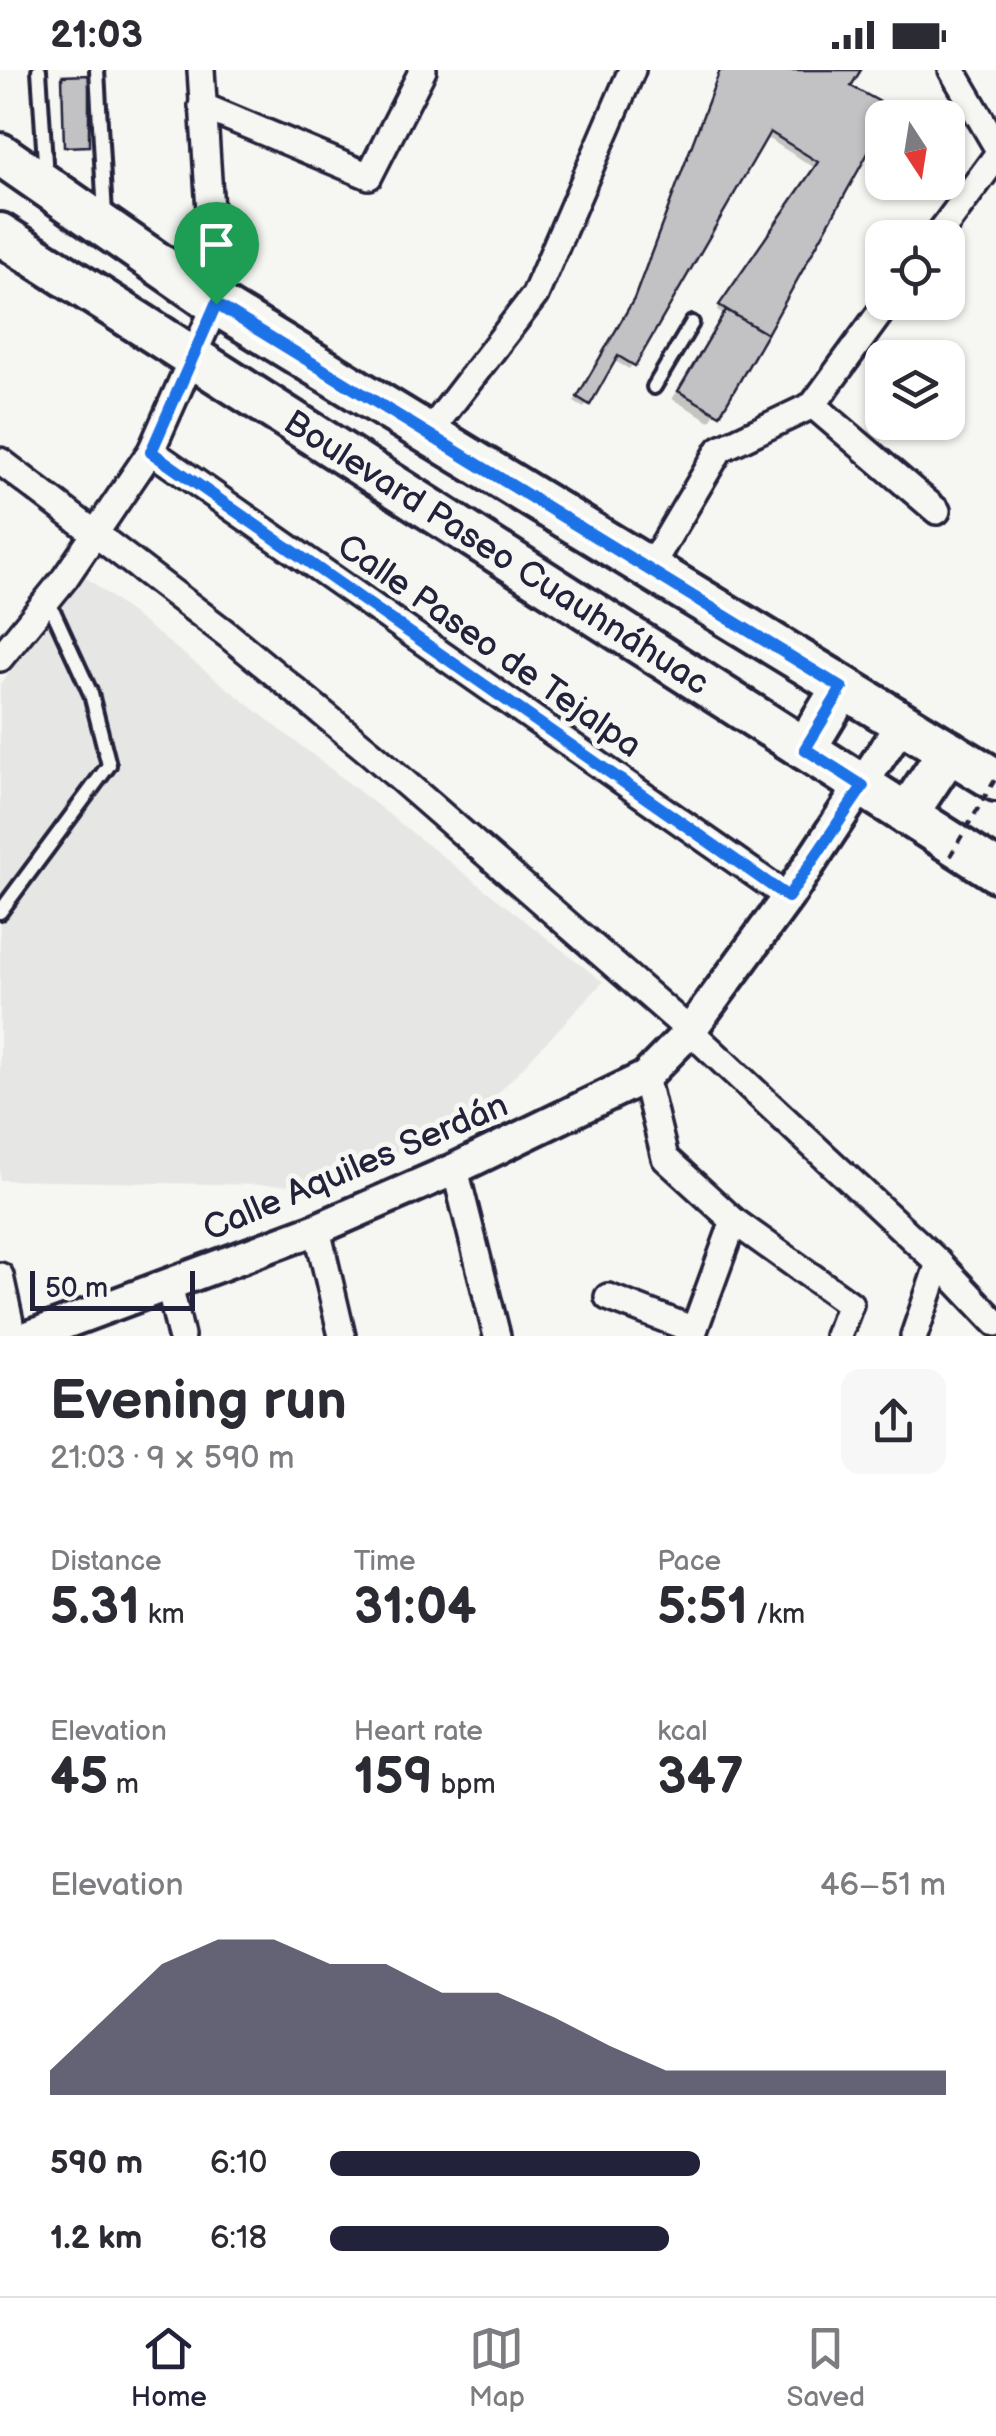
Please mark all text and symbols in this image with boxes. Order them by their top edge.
text: 21:03 [50,13,143,58]
north arrow [865,100,965,200]
map controls [865,100,965,440]
pin [174,202,259,305]
icon: arrive [189,217,244,272]
button: locate [865,220,965,320]
button: layers [865,340,965,440]
street label: Boulevard Paseo Cuauhnáhuac [276,401,717,705]
street label: Calle Paseo de Tejalpa [329,525,650,768]
street label: Calle Aquiles Serdán [197,1084,514,1251]
scale bar [30,1266,195,1310]
text: 50 m [45,1272,108,1305]
text: Evening run [50,1368,347,1435]
button: share [841,1369,946,1474]
text: 21:03 · 9 × 590 m [50,1439,294,1478]
text: Distance [50,1545,162,1578]
text: Time [354,1545,416,1578]
text: Pace [657,1545,721,1578]
text: 5.31 [50,1578,140,1638]
text: 31:04 [354,1578,477,1638]
text: 5:51 [657,1578,748,1638]
text: km [140,1598,185,1631]
text: /km [748,1598,805,1631]
text: Elevation [50,1715,167,1748]
text: Heart rate [354,1715,483,1748]
text: kcal [657,1715,708,1748]
text: 45 [50,1748,108,1808]
text: 159 [354,1748,433,1808]
text: 347 [657,1748,744,1808]
text: m [108,1768,139,1801]
text: bpm [433,1768,496,1801]
text: Elevation [50,1866,183,1905]
text: 46–51 m [820,1866,946,1905]
text: 590 m [50,2144,143,2183]
text: 6:10 [210,2144,267,2183]
text: 1.2 km [50,2219,142,2258]
text: 6:18 [210,2219,267,2258]
tab: Home [131,2321,207,2414]
tab: Map [469,2321,525,2414]
tab: Saved [787,2321,865,2414]

